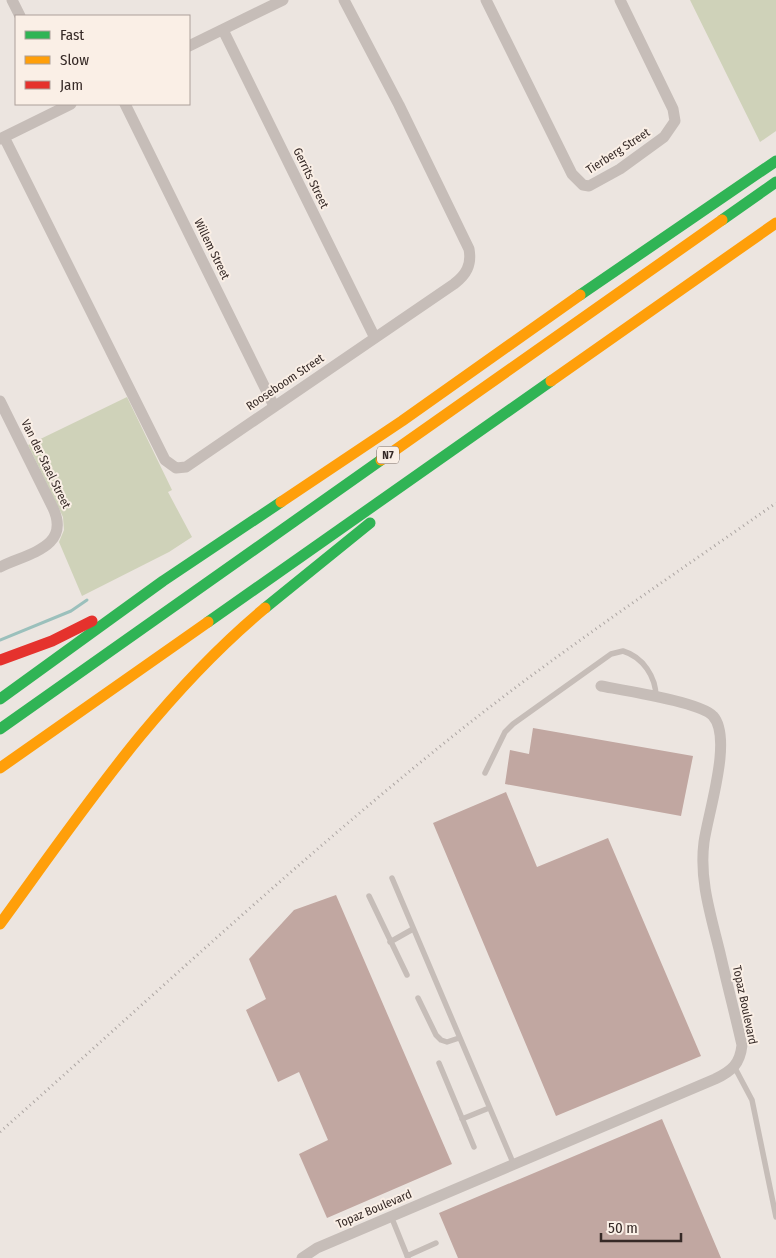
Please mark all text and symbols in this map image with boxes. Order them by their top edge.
legend [15,15,190,105]
text: Fast [60,26,84,44]
text: Slow [60,51,89,69]
text: Jam [60,76,83,94]
street label: Tierberg Street [584,125,652,177]
street label: Gerrits Street [290,145,332,211]
street label: Willem Street [191,216,233,282]
street label: Rooseboom Street [244,351,327,413]
street label: Van der Stael Street [18,417,74,511]
road number: N7 [377,446,399,464]
street label: Topaz Boulevard [730,964,760,1046]
street label: Topaz Boulevard [334,1187,414,1231]
scale bar [601,1210,681,1242]
text: 50 m [608,1219,638,1237]

